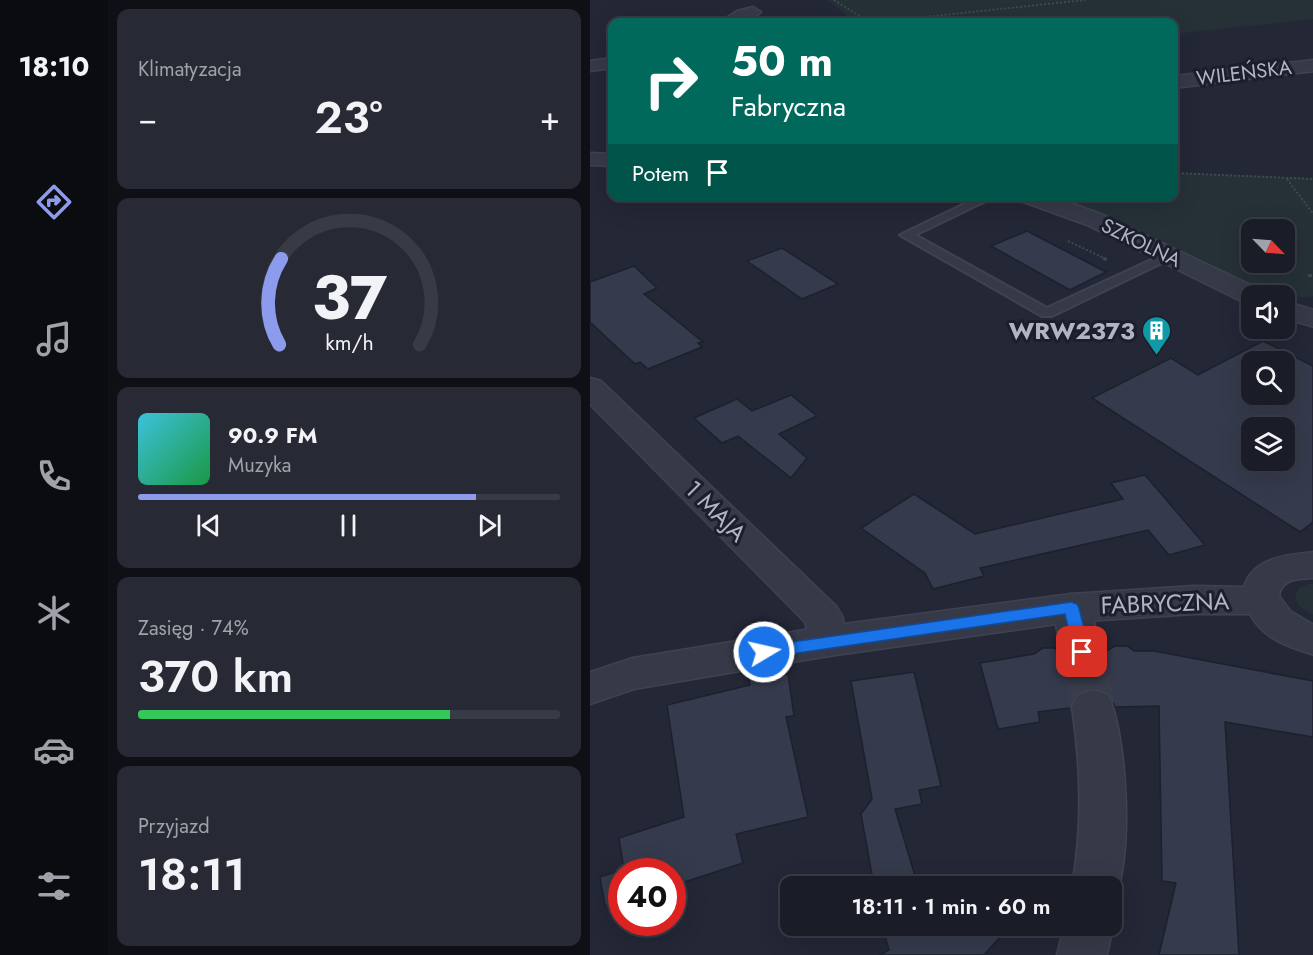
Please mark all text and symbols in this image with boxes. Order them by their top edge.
text: 50 m [731,31,833,92]
icon: right [632,42,710,120]
text: 18:10 [19,47,89,86]
street label: WILEŃSKA [1195,53,1294,93]
text: Klimatyzacja [138,55,242,84]
text: 23° [314,85,383,150]
text: Fabryczna [731,87,846,126]
text: − [138,95,157,142]
text: + [540,95,560,142]
icon: arrive [701,156,734,189]
text: Potem [632,157,689,189]
icon: directions [33,181,75,223]
street label: SZKOLNA [1096,211,1187,275]
north arrow [1241,219,1295,273]
map controls [1241,219,1295,471]
text: 37 [311,252,387,342]
button: sound [1241,285,1295,339]
place label: WRW2373 [1009,313,1135,348]
building icon: WRW2373 [1140,314,1172,356]
icon: music [33,318,75,360]
text: km/h [325,328,373,359]
button: search [1241,351,1295,405]
button: layers [1241,417,1295,471]
text: 90.9 FM [228,419,317,451]
text: Muzyka [228,451,291,480]
icon: phone [33,455,75,497]
street label: 1 MAJA [677,472,755,550]
icon: previous [192,509,225,542]
icon: pause [332,509,365,542]
icon: next [473,509,506,542]
street label: FABRYCZNA [1100,583,1230,623]
icon: climate [33,592,75,634]
text: Zasięg · 74% [138,614,249,643]
position arrow [732,620,796,684]
pin [1056,626,1107,677]
icon: arrive [1065,635,1098,668]
text: 370 km [138,644,293,709]
icon: car [33,729,75,771]
text: Przyjazd [138,812,210,841]
text: 18:11 [138,842,246,907]
speed limit sign: 40 [608,858,686,936]
icon: filters [33,865,75,907]
text: 18:11 · 1 min · 60 m [852,890,1050,922]

